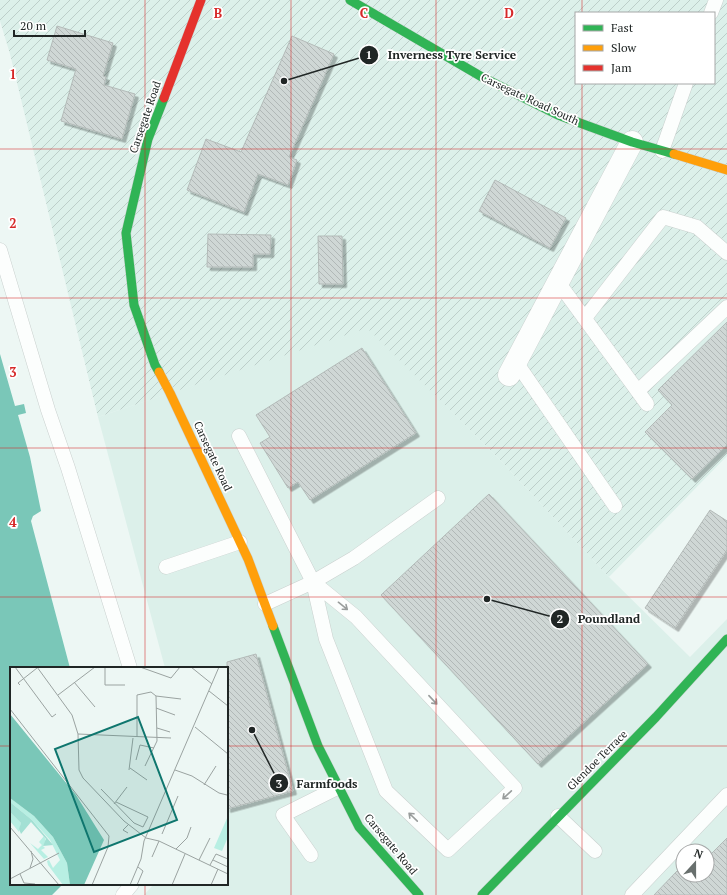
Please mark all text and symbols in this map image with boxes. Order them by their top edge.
text: B [214,4,222,22]
text: C [360,4,368,22]
text: D [504,4,514,22]
scale bar [14,12,85,38]
legend [575,12,715,84]
text: 20 m [20,18,47,33]
text: Fast [611,20,634,35]
text: Slow [611,40,637,55]
callout: Inverness Tyre Service [359,43,524,67]
text: 1 [366,47,372,62]
text: Inverness Tyre Service [388,47,517,62]
text: Jam [611,60,632,75]
text: 1 [9,65,17,83]
street label: Carsegate Road South [479,70,582,128]
street label: Carsegate Road [126,79,164,155]
text: 2 [9,214,17,232]
text: 3 [9,363,17,381]
street label: Carsegate Road [191,419,235,493]
text: 4 [9,513,17,531]
one-way arrow [338,602,349,611]
callout: Poundland [550,607,648,631]
text: 2 [557,611,564,626]
text: Poundland [578,611,641,626]
inset map [10,667,228,885]
one-way arrow [428,695,438,705]
street label: Glendoe Terrace [564,727,630,793]
callout: Farmfoods [269,771,366,795]
text: 3 [276,776,283,791]
text: Farmfoods [297,776,358,791]
one-way arrow [502,790,512,799]
street label: Carsegate Road [361,811,421,877]
one-way arrow [408,813,418,822]
north arrow [675,843,715,883]
text: N [692,846,706,862]

